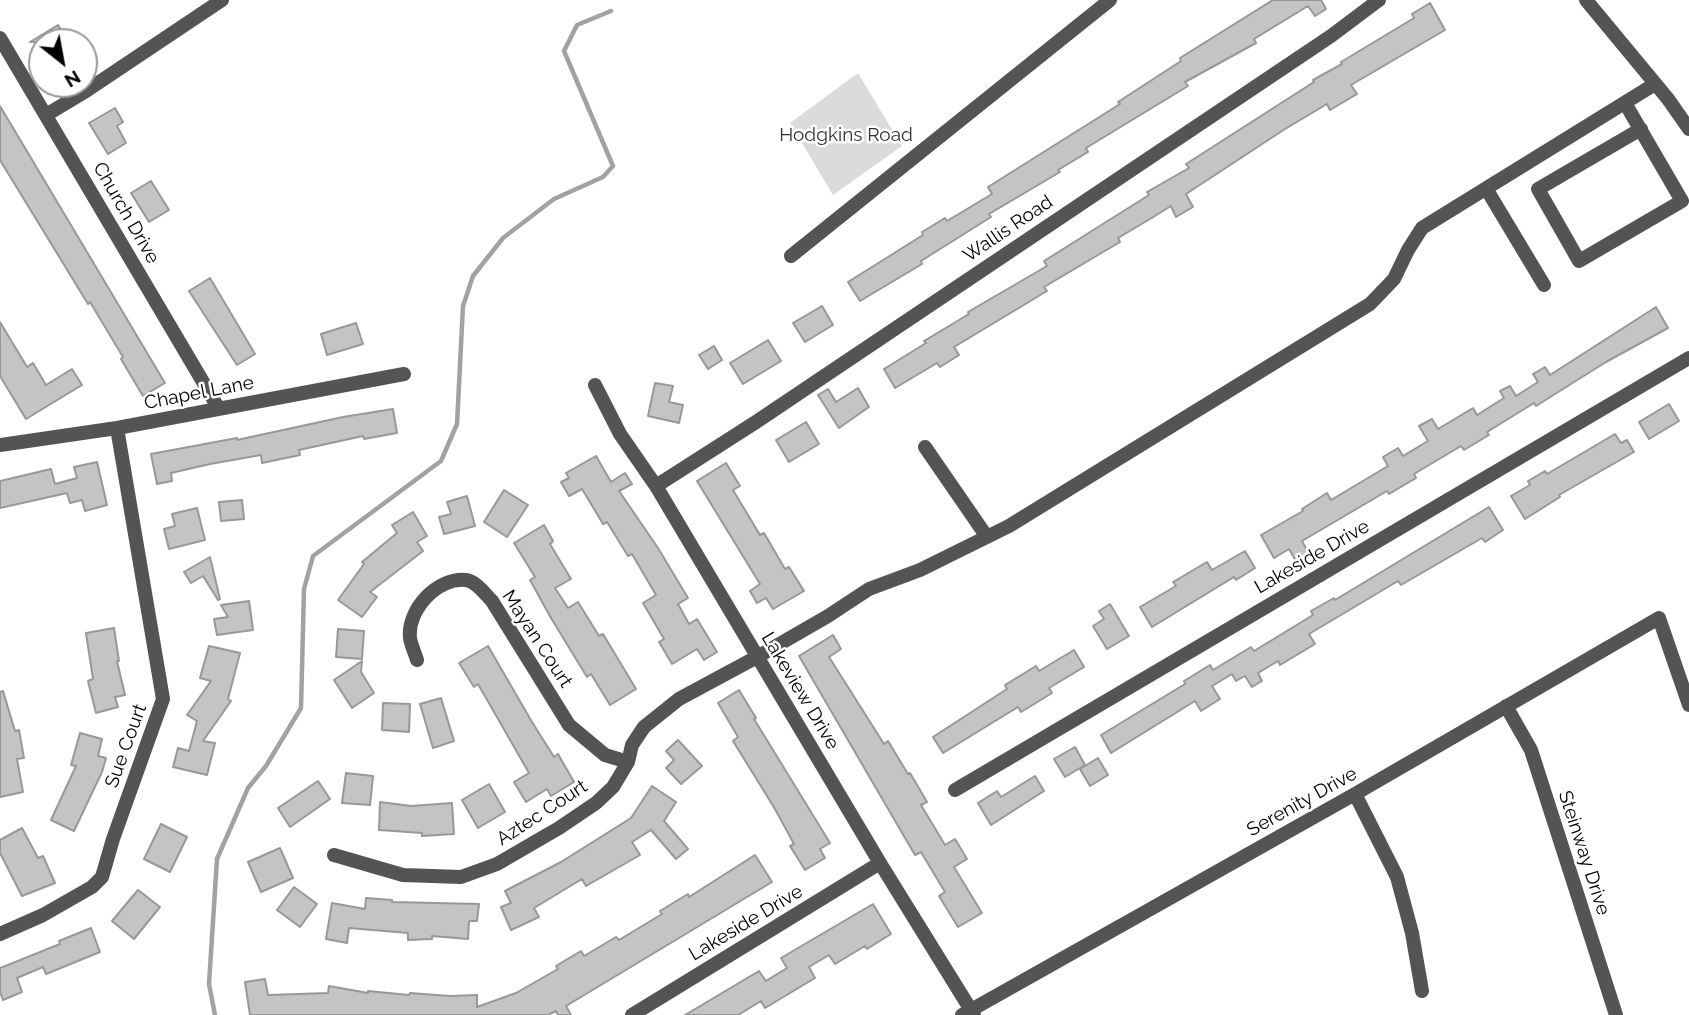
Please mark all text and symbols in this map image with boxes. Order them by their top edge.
north arrow [28,28,98,98]
text: N [61,66,85,92]
park label: Hodgkins Road [779,124,913,146]
street label: Church Drive [88,158,164,268]
street label: Wallis Road [959,191,1057,267]
street label: Chapel Lane [142,371,256,415]
street label: Lakeside Drive [1251,515,1373,599]
street label: Mayan Court [497,586,577,692]
street label: Lakeview Drive [756,628,844,754]
street label: Sue Court [100,701,152,791]
street label: Serenity Drive [1243,762,1361,842]
street label: Aztec Court [492,775,592,851]
street label: Steinway Drive [1553,788,1615,918]
street label: Lakeside Drive [685,880,807,966]

